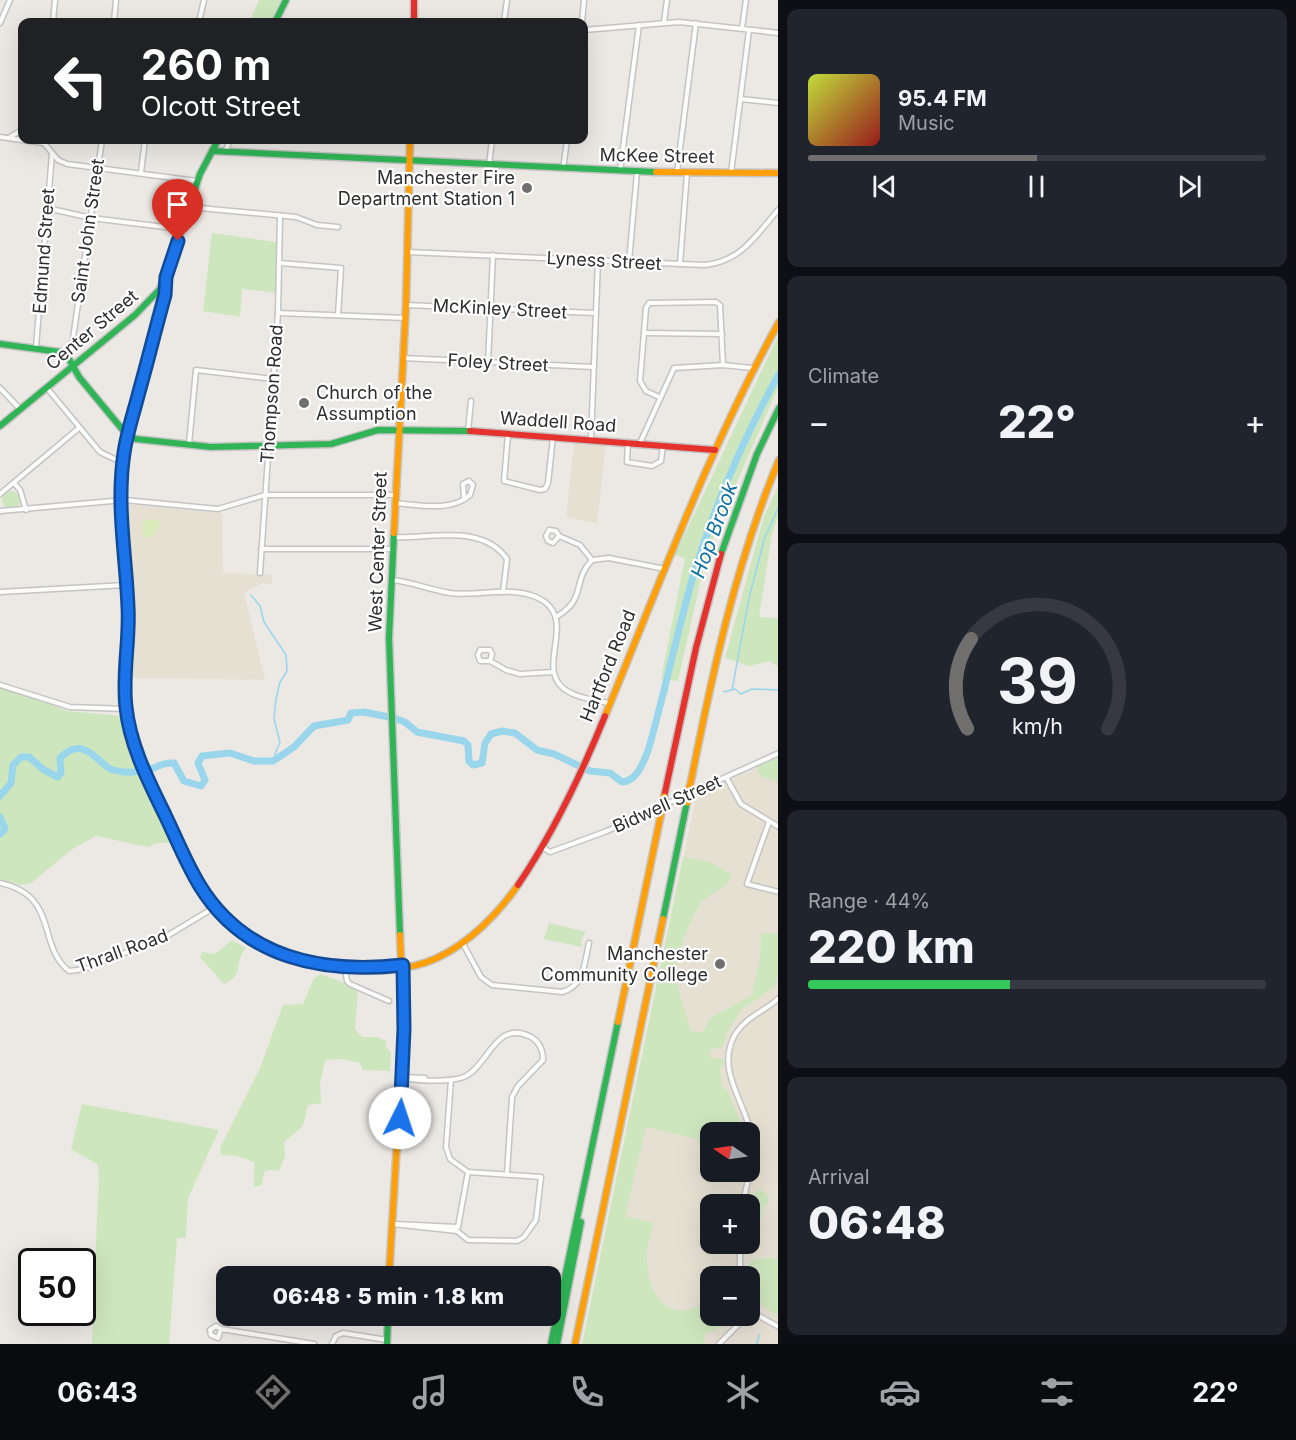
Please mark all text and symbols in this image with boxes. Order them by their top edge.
text: 260 m [141,39,271,90]
icon: left [42,42,120,120]
text: 95.4 FM [898,85,987,111]
text: Olcott Street [141,90,301,123]
text: Music [898,111,955,135]
street label: McKee Street [599,144,715,167]
street label: Saint John Street [67,157,108,305]
place label: Manchester Fire Department Station 1 [338,167,515,209]
icon: previous [868,170,901,203]
icon: pause [1020,170,1053,203]
icon: next [1173,170,1206,203]
pin [152,179,203,241]
marker: Manchester Fire Department Station 1 [520,181,534,195]
street label: Edmund Street [29,187,58,314]
icon: arrive [161,188,194,221]
street label: Lyness Street [546,247,662,274]
street label: Center Street [42,285,142,374]
street label: McKinley Street [432,294,568,323]
street label: Thompson Road [256,324,287,464]
street label: Foley Street [447,349,549,376]
text: Climate [808,364,879,388]
place label: Church of the Assumption [316,382,432,424]
text: 22° [998,394,1076,449]
marker: Church of the Assumption [297,396,311,410]
text: − [808,402,830,442]
text: + [1244,402,1266,442]
street label: Waddell Road [499,407,617,436]
street label: West Center Street [364,471,391,633]
water label: Hop Brook [686,478,743,581]
street label: Hartford Road [576,607,640,725]
text: 39 [997,643,1077,718]
text: km/h [1012,713,1062,739]
street label: Bidwell Street [609,770,724,837]
text: Range · 44% [808,889,930,913]
text: 220 km [808,919,975,974]
street label: Thrall Road [73,924,171,977]
place label: Manchester Community College [541,943,708,985]
marker: Manchester Community College [713,957,727,971]
position arrow [368,1086,432,1150]
north arrow [700,1122,760,1182]
map controls [700,1122,760,1326]
text: Arrival [808,1165,870,1189]
button: + [700,1194,760,1254]
text: 06:48 [808,1195,946,1250]
speed limit sign: 50 [18,1248,96,1326]
button: − [700,1266,760,1326]
text: 06:48 · 5 min · 1.8 km [273,1283,504,1309]
icon: directions [252,1371,294,1413]
icon: music [409,1371,451,1413]
icon: phone [566,1371,608,1413]
icon: climate [722,1371,764,1413]
icon: car [879,1371,921,1413]
icon: filters [1036,1371,1078,1413]
text: 06:43 [57,1376,138,1409]
text: 22° [1192,1376,1239,1409]

